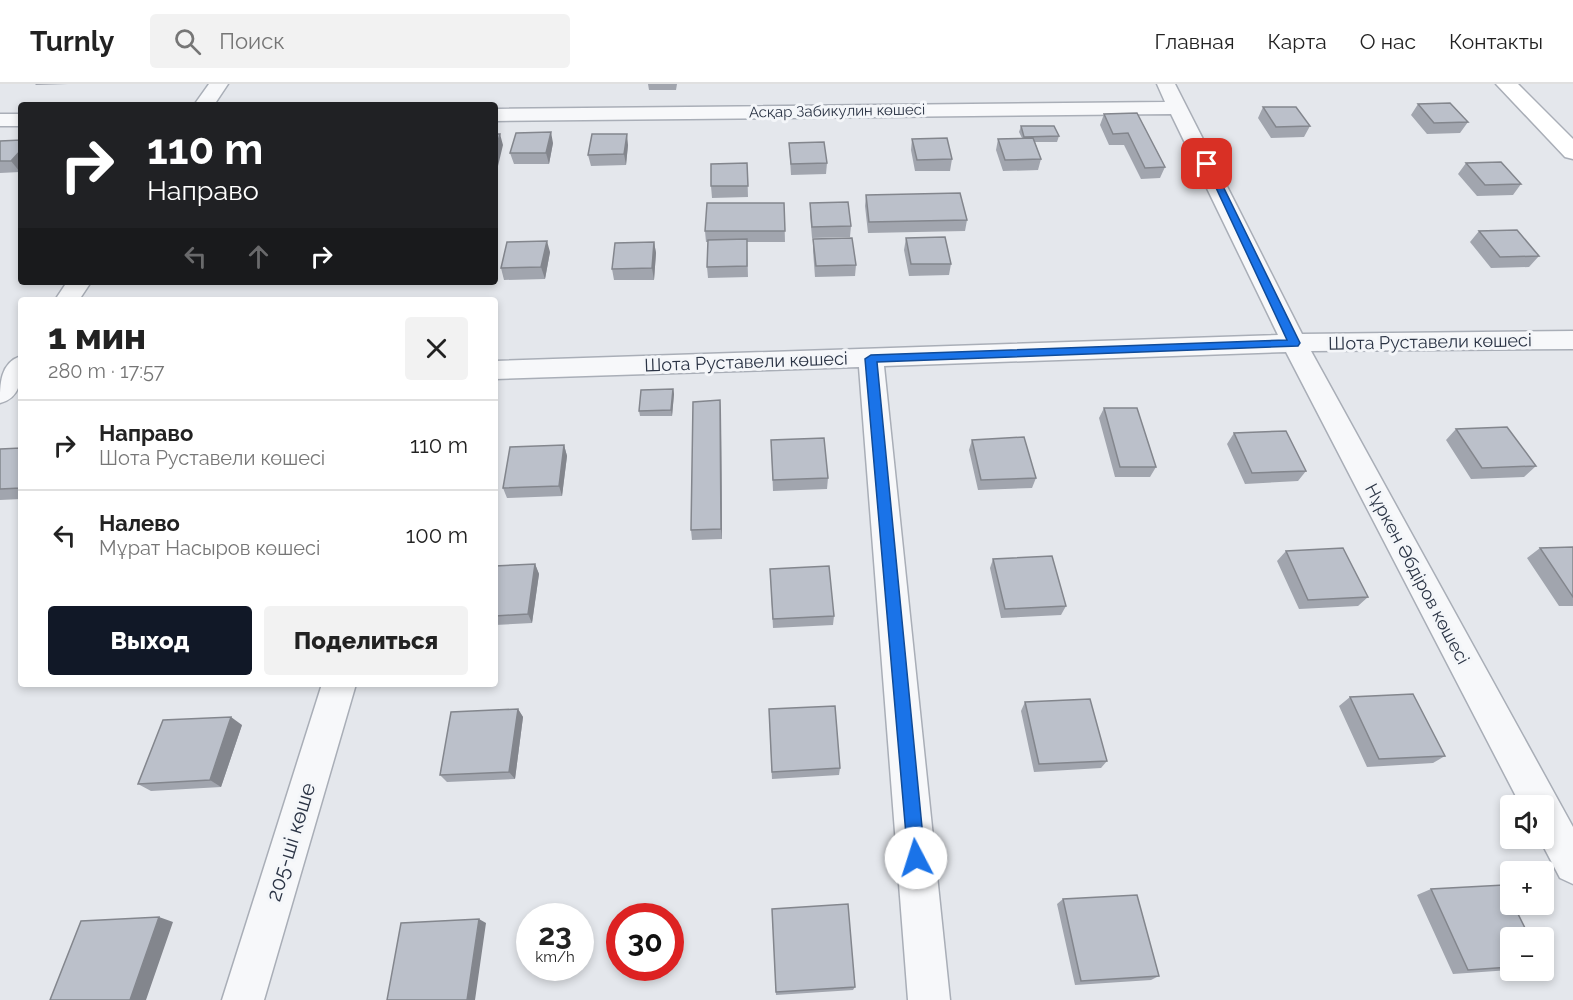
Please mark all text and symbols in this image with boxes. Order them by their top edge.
search box [150,14,570,68]
text: Turnly [30,25,114,58]
icon: search [171,25,204,58]
text: Поиск [219,28,285,54]
text: Главная [1155,29,1235,54]
text: Карта [1268,29,1327,54]
text: О нас [1360,29,1416,54]
text: Контакты [1449,29,1543,54]
street label: Асқар Забикулин көшесі [749,100,925,122]
text: 110 m [147,125,263,174]
icon: right [48,126,126,204]
pin [1181,138,1232,189]
icon: arrive [1190,147,1223,180]
text: Направо [147,175,259,206]
icon: left [179,240,212,273]
icon: ahead [242,240,275,273]
icon: right [305,240,338,273]
text: 1 мин [48,315,146,357]
button: close [405,317,468,380]
street label: Шота Руставели көшесі [1328,329,1532,354]
street label: Шота Руставели көшесі [644,347,848,376]
text: 280 m · 17:57 [48,359,164,383]
text: Направо [99,420,193,446]
icon: right [48,429,81,462]
text: 110 m [410,432,468,458]
text: Шота Руставели көшесі [99,446,325,470]
street label: Нұркен Әбдіров көшесі [1361,480,1474,668]
text: Налево [99,510,180,536]
icon: left [48,519,81,552]
text: 100 m [406,522,468,548]
text: Мұрат Насыров көшесі [99,536,320,560]
button: Выход [48,606,252,675]
button: Поделиться [264,606,468,675]
street label: 205-ші көше [261,780,320,904]
map controls [1500,795,1554,981]
button: sound [1500,795,1554,849]
position arrow [884,826,948,890]
button: + [1500,861,1554,915]
speed limit sign: 30 [606,903,684,981]
text: 23 [538,917,572,952]
button: − [1500,927,1554,981]
text: km/h [535,948,575,966]

